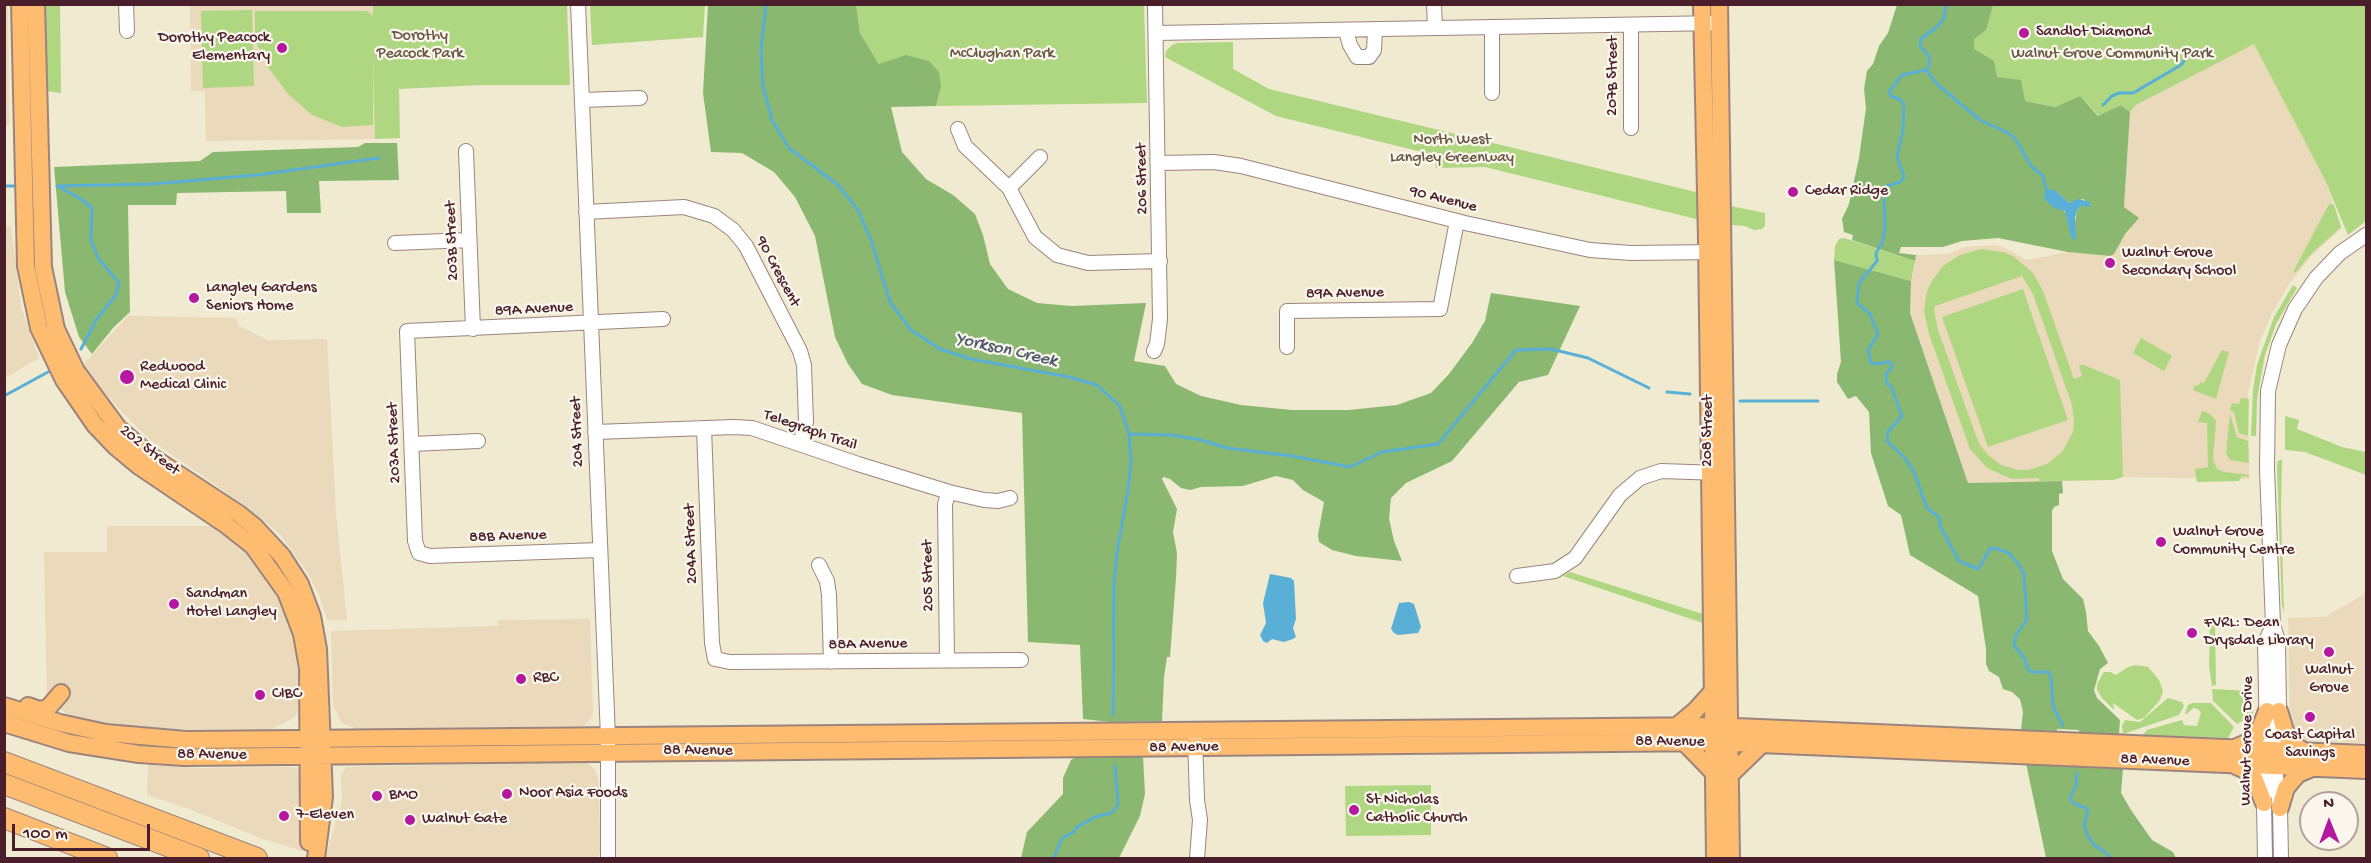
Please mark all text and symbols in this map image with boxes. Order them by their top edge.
place label: Sandlot Diamond [2036,23,2151,43]
marker: Sandlot Diamond [2017,26,2031,40]
park label: Dorothy Peacock Park [377,27,463,65]
place label: Dorothy Peacock Elementary [158,29,270,67]
street label: 207B Street [1604,36,1624,116]
marker: Dorothy Peacock Elementary [275,41,289,55]
park label: McClughan Park [950,45,1054,65]
park label: Walnut Grove Community Park [2011,45,2213,65]
park label: North West Langley Greenway [1390,131,1514,169]
street label: 206 Street [1133,143,1153,215]
street label: 90 Avenue [1407,182,1479,218]
place label: Cedar Ridge [1805,182,1888,202]
marker: Cedar Ridge [1786,185,1800,199]
street label: 203B Street [442,201,464,281]
street label: 90 Crescent [750,233,804,311]
place label: Walnut Grove Secondary School [2122,244,2236,282]
marker: Walnut Grove Secondary School [2103,256,2117,270]
place label: Langley Gardens Seniors Home [206,279,317,317]
street label: 89A Avenue [1306,284,1384,304]
marker: Langley Gardens Seniors Home [187,291,201,305]
street label: 89A Avenue [494,298,574,322]
water label: Yorkson Creek [953,329,1059,373]
place label: Redwood Medical Clinic [140,358,226,396]
marker: Redwood Medical Clinic [118,368,136,386]
street label: 208 Street [1699,395,1719,467]
street label: 204 Street [567,396,589,468]
street label: 203A Street [384,402,406,484]
street label: Telegraph Trail [761,406,859,456]
street label: 202 Street [115,422,183,480]
street label: 204A Street [681,503,703,585]
place label: Walnut Grove Community Centre [2173,523,2294,561]
street label: 88B Avenue [469,526,547,548]
marker: Walnut Grove Community Centre [2154,535,2168,549]
street label: 205 Street [919,540,939,612]
place label: Sandman Hotel Langley [186,585,277,623]
marker: Sandman Hotel Langley [167,597,181,611]
place label: FVRL: Dean Drysdale Library [2204,614,2314,652]
marker: FVRL: Dean Drysdale Library [2185,626,2199,640]
street label: 88A Avenue [828,635,908,655]
marker: Walnut Grove [2322,645,2336,659]
place label: Walnut Grove [2305,661,2353,699]
place label: RBC [533,669,558,689]
marker: RBC [514,672,528,686]
street label: Walnut Grove Drive [2237,676,2259,806]
place label: CIBC [272,685,301,705]
marker: CIBC [253,688,267,702]
marker: Coast Capital Savings [2303,710,2317,724]
place label: Coast Capital Savings [2265,726,2355,764]
street label: 88 Avenue [1635,733,1705,753]
street label: 88 Avenue [1149,738,1219,758]
street label: 88 Avenue [663,742,733,762]
street label: 88 Avenue [177,746,247,766]
street label: 88 Avenue [2120,750,2190,772]
place label: Noor Asia Foods [519,784,627,804]
place label: BMO [389,786,418,806]
marker: Noor Asia Foods [500,787,514,801]
marker: BMO [370,789,384,803]
place label: St Nicholas Catholic Church [1366,791,1468,829]
north arrow [2299,791,2359,851]
text: N [2323,795,2334,814]
marker: St Nicholas Catholic Church [1347,803,1361,817]
place label: 7-Eleven [296,806,354,826]
marker: 7-Eleven [277,809,291,823]
place label: Walnut Gate [422,810,507,830]
scale bar [15,812,153,850]
marker: Walnut Gate [403,813,417,827]
text: 100 m [23,824,68,845]

